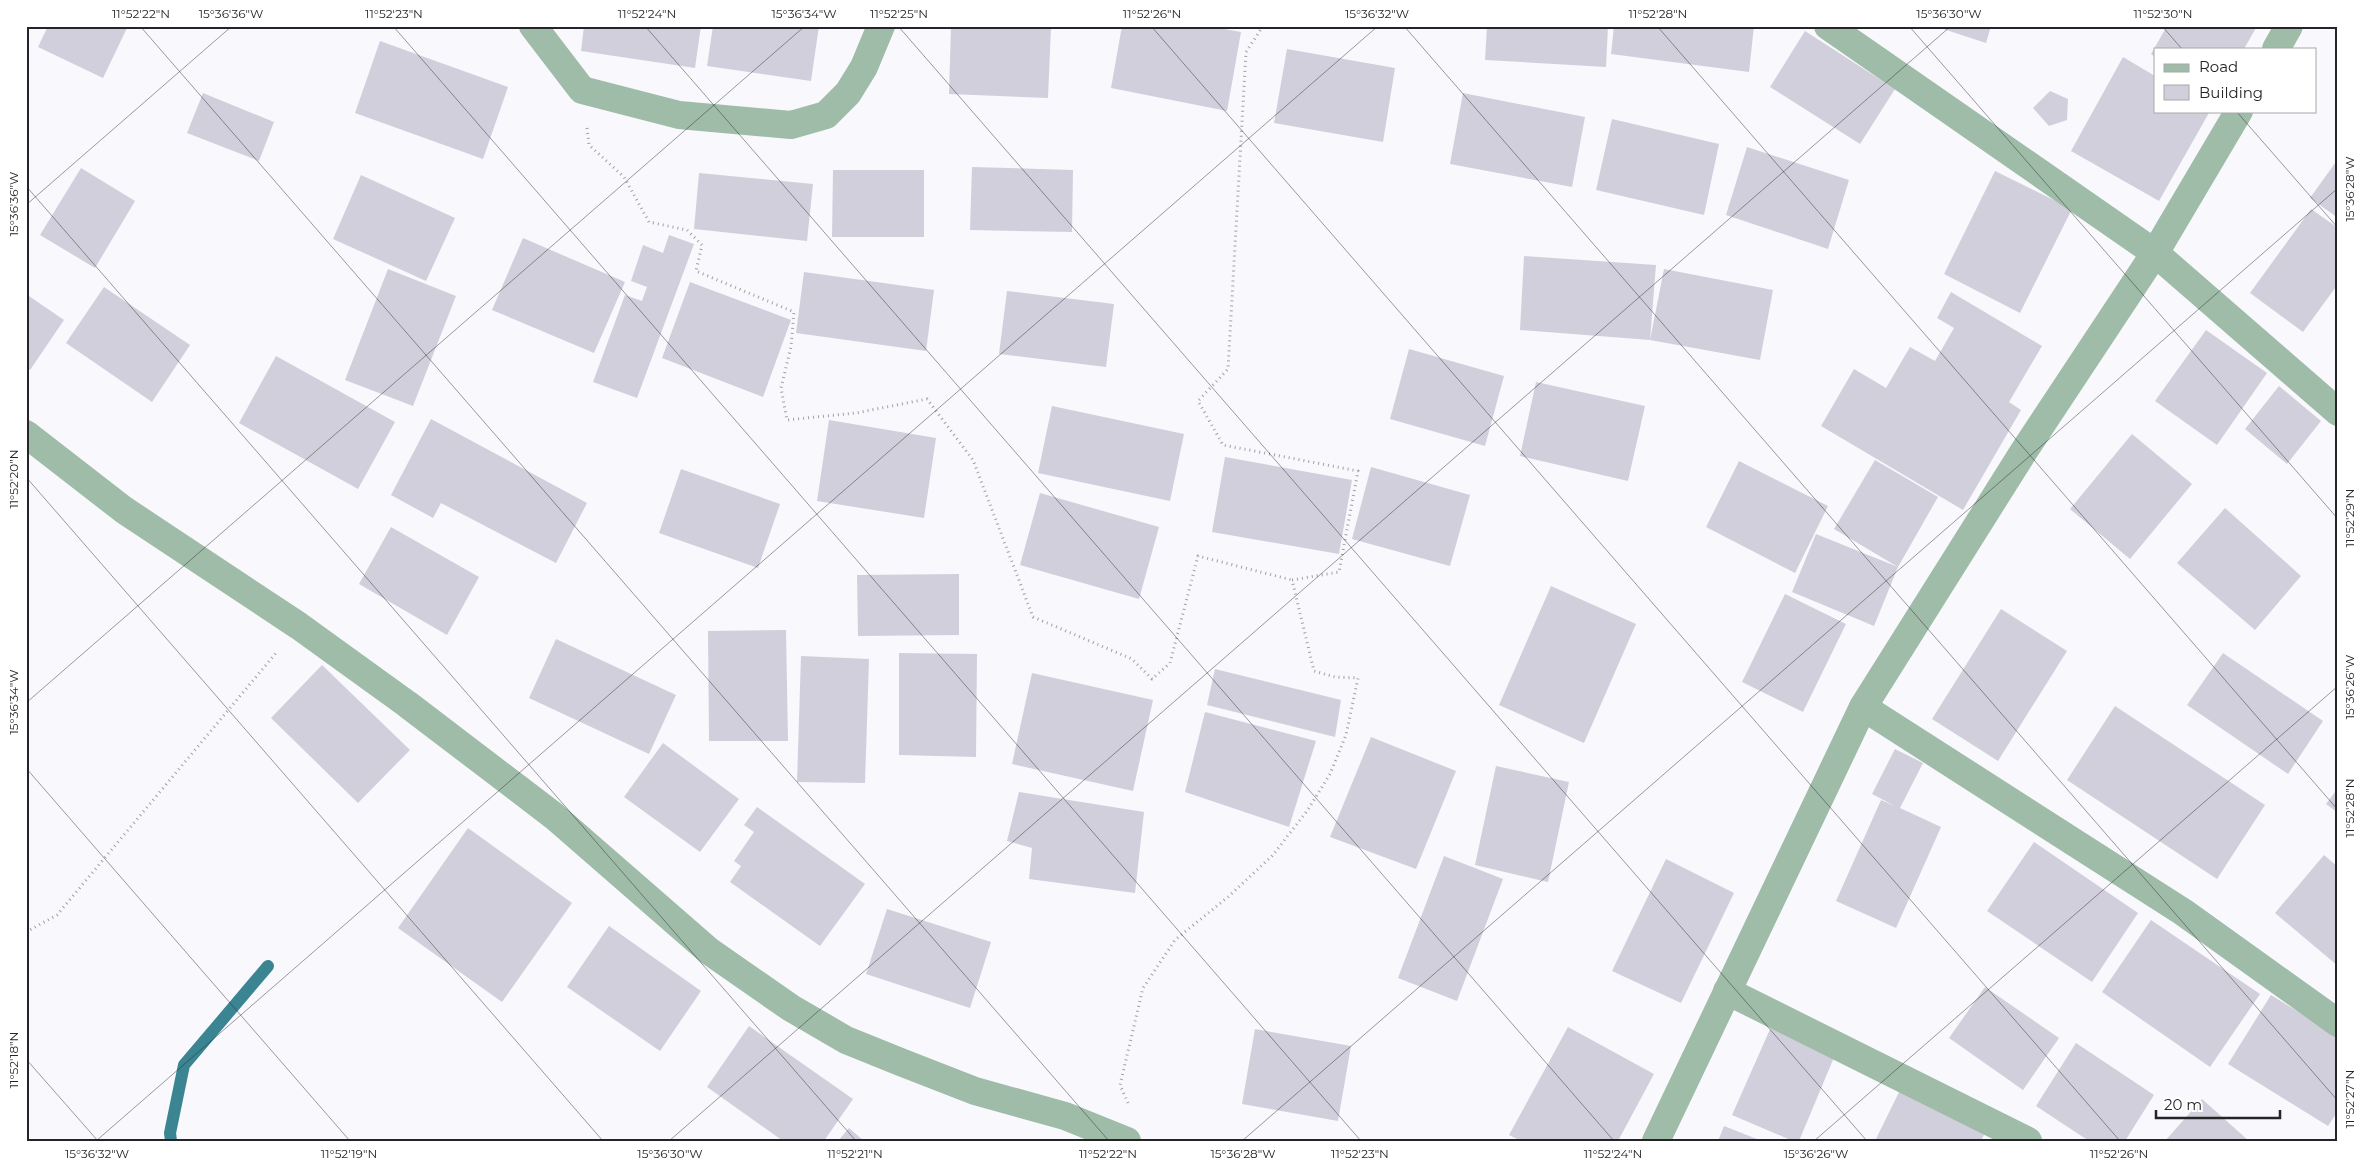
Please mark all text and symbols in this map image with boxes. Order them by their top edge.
text: 11°52'22"N [112,6,170,21]
text: 15°36'36"W [199,6,263,21]
text: 11°52'23"N [365,6,423,21]
text: 11°52'24"N [618,6,676,21]
text: 15°36'34"W [772,6,836,21]
text: 11°52'25"N [870,6,928,21]
text: 11°52'26"N [1123,6,1181,21]
text: 15°36'32"W [1345,6,1409,21]
text: 11°52'28"N [1629,6,1687,21]
text: 15°36'30"W [1916,6,1982,21]
text: 11°52'30"N [2133,6,2193,21]
legend [2154,48,2316,112]
text: Road [2199,57,2238,76]
text: Building [2199,83,2263,102]
text: 15°36'28"W [2342,156,2357,222]
text: 15°36'36"W [6,172,21,236]
text: 11°52'20"N [6,449,21,509]
text: 11°52'29"N [2342,489,2357,547]
text: 15°36'26"W [2342,655,2357,719]
text: 15°36'34"W [6,670,21,734]
text: 11°52'28"N [2342,779,2357,837]
text: 11°52'18"N [6,1032,21,1088]
text: 11°52'27"N [2342,1070,2357,1128]
scale bar [2156,1087,2280,1119]
text: 20 m [2164,1095,2202,1114]
text: 15°36'32"W [65,1146,129,1161]
text: 11°52'19"N [321,1146,377,1161]
text: 15°36'30"W [637,1146,703,1161]
text: 11°52'21"N [827,1146,883,1161]
text: 11°52'22"N [1079,1146,1137,1161]
text: 15°36'28"W [1210,1146,1276,1161]
text: 11°52'23"N [1331,1146,1389,1161]
text: 11°52'24"N [1584,1146,1642,1161]
text: 15°36'26"W [1784,1146,1848,1161]
text: 11°52'26"N [2090,1146,2148,1161]

